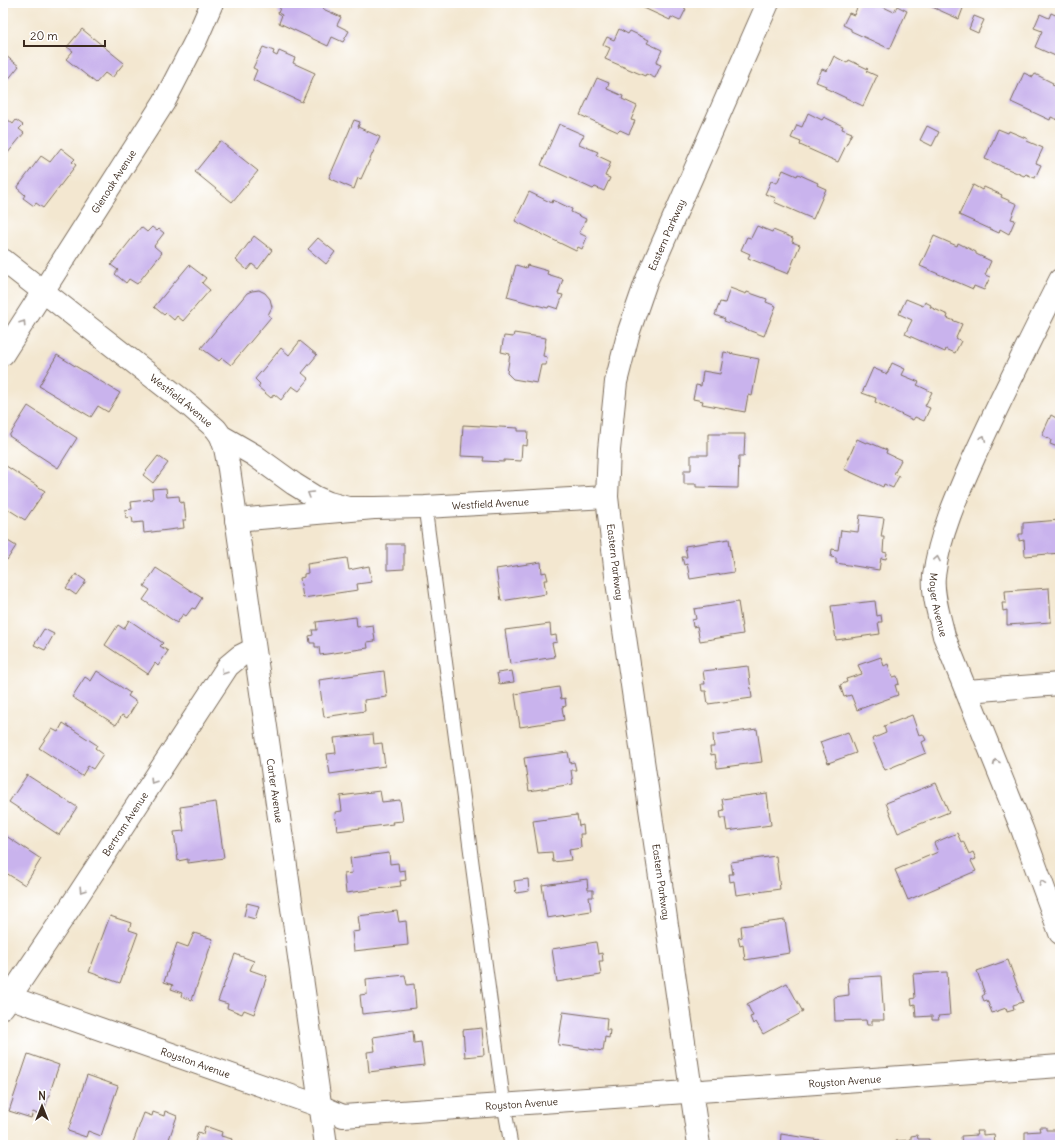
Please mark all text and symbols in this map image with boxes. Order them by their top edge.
scale bar [24,22,105,48]
text: 20 m [30,28,58,43]
street label: Glenoak Avenue [88,147,139,216]
street label: Eastern Parkway [645,197,688,272]
one-way arrow [18,320,26,327]
street label: Westfield Avenue [147,371,215,430]
one-way arrow [978,435,986,442]
one-way arrow [307,491,314,499]
street label: Westfield Avenue [452,495,529,512]
street label: Eastern Parkway [604,523,626,601]
one-way arrow [932,556,941,563]
street label: Moyer Avenue [927,572,950,638]
one-way arrow [221,668,228,675]
street label: Carter Avenue [264,758,286,824]
one-way arrow [992,758,1000,765]
one-way arrow [150,777,158,784]
street label: Bertram Avenue [99,789,150,858]
street label: Eastern Parkway [649,843,673,921]
one-way arrow [1039,880,1047,887]
one-way arrow [79,886,87,893]
street label: Royston Avenue [159,1044,232,1081]
street label: Royston Avenue [808,1072,882,1090]
north arrow [22,1086,62,1126]
text: N [38,1089,46,1103]
street label: Royston Avenue [485,1095,558,1113]

